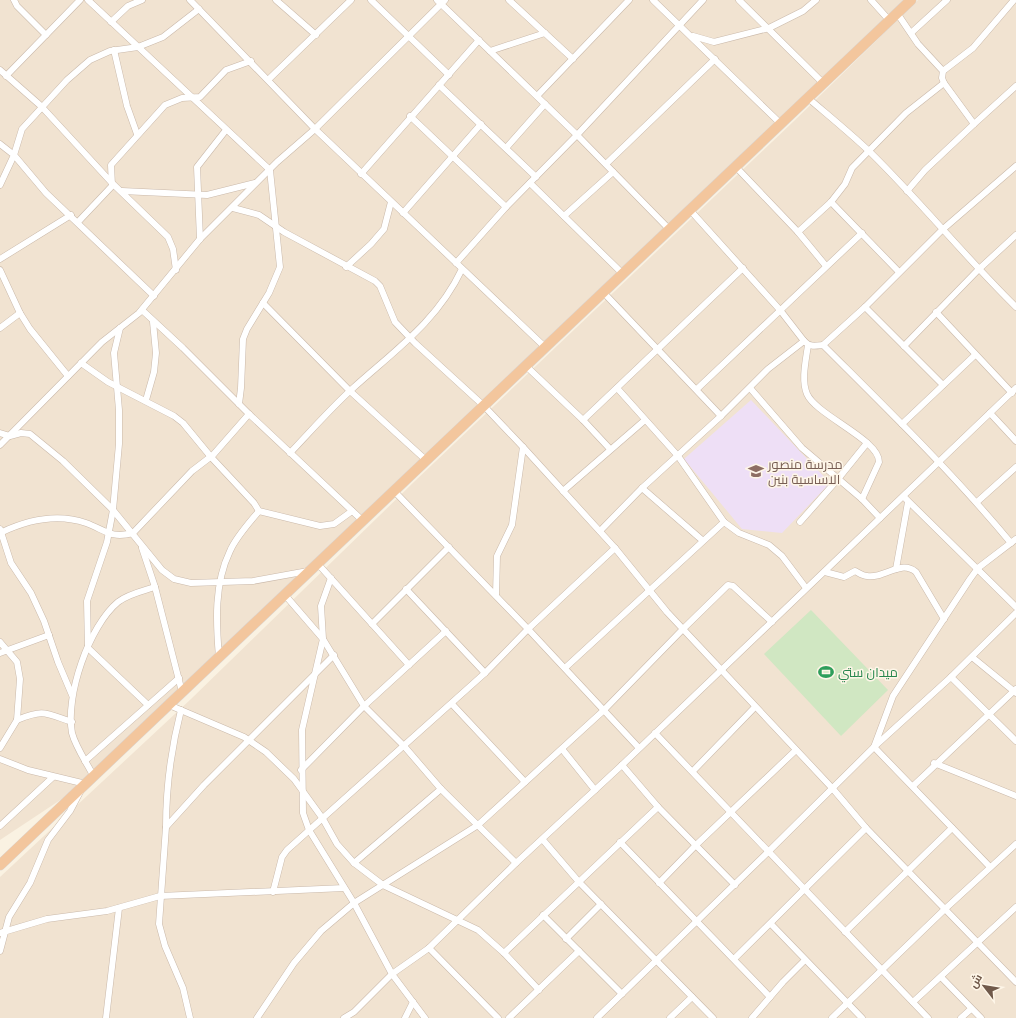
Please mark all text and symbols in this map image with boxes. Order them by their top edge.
place label: مدرسة منصور الاساسية بنين [767,456,843,487]
school or university icon: مدرسة منصور الاساسية بنين [747,462,765,480]
sports icon: ميدان ستي [817,663,835,681]
place label: ميدان ستي [838,664,898,683]
north arrow [964,966,1004,1006]
text: ش [966,971,985,991]

